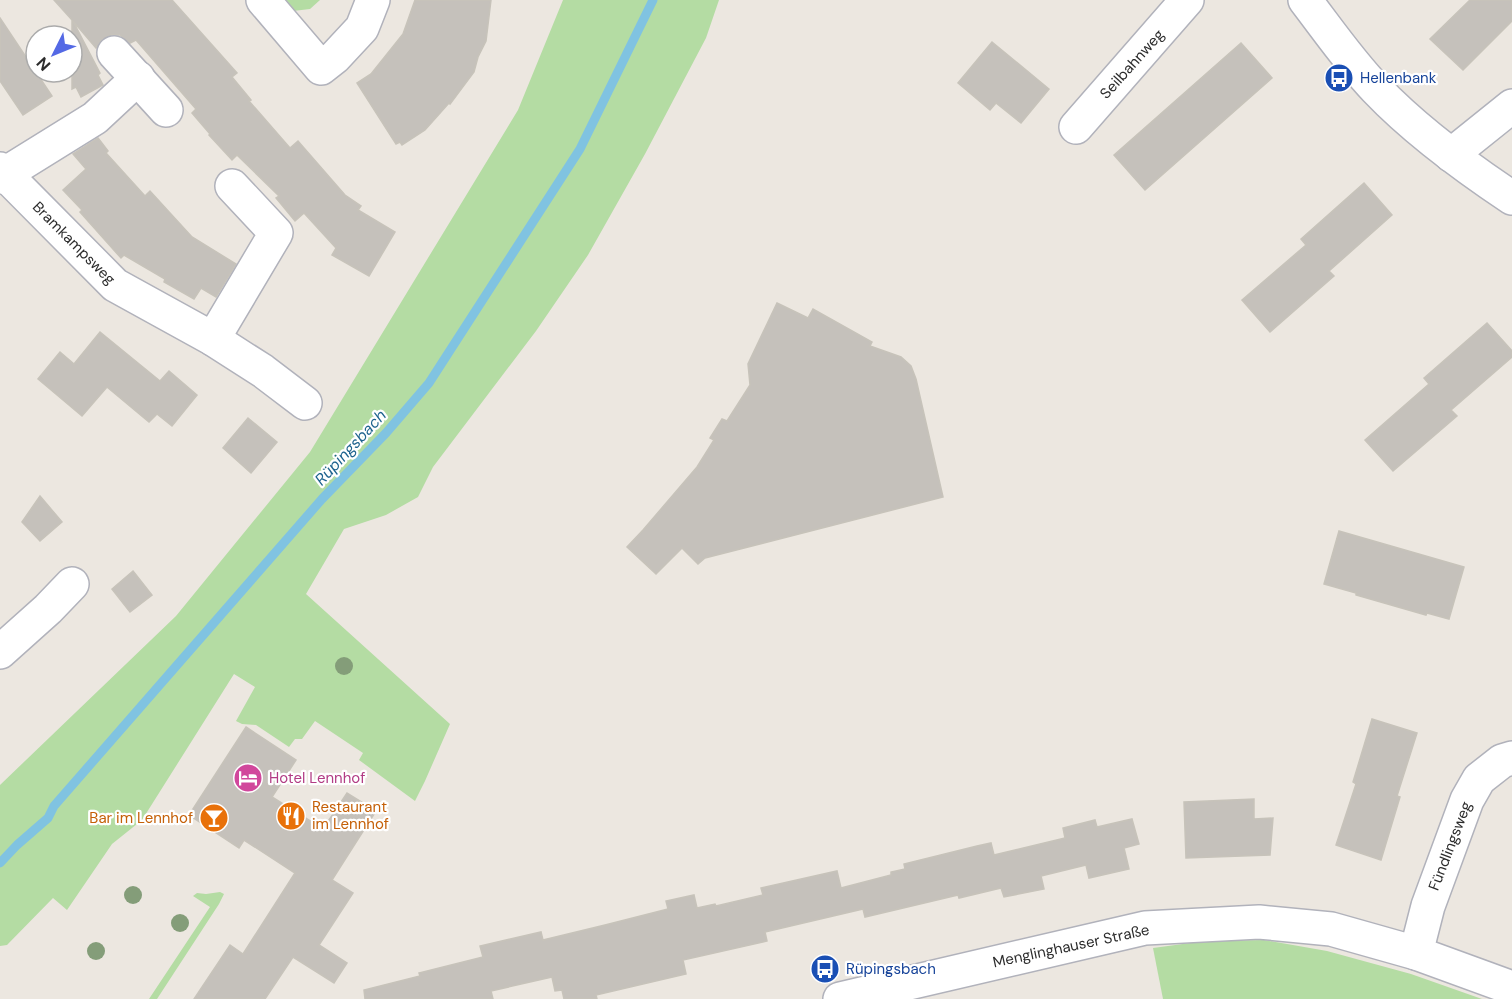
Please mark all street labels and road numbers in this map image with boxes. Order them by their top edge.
street label: Seilbahnweg [1095,25,1169,103]
street label: Bramkampsweg [28,197,120,289]
street label: Fündlingsweg [1424,799,1476,893]
street label: Menglinghauser Straße [991,920,1151,972]

